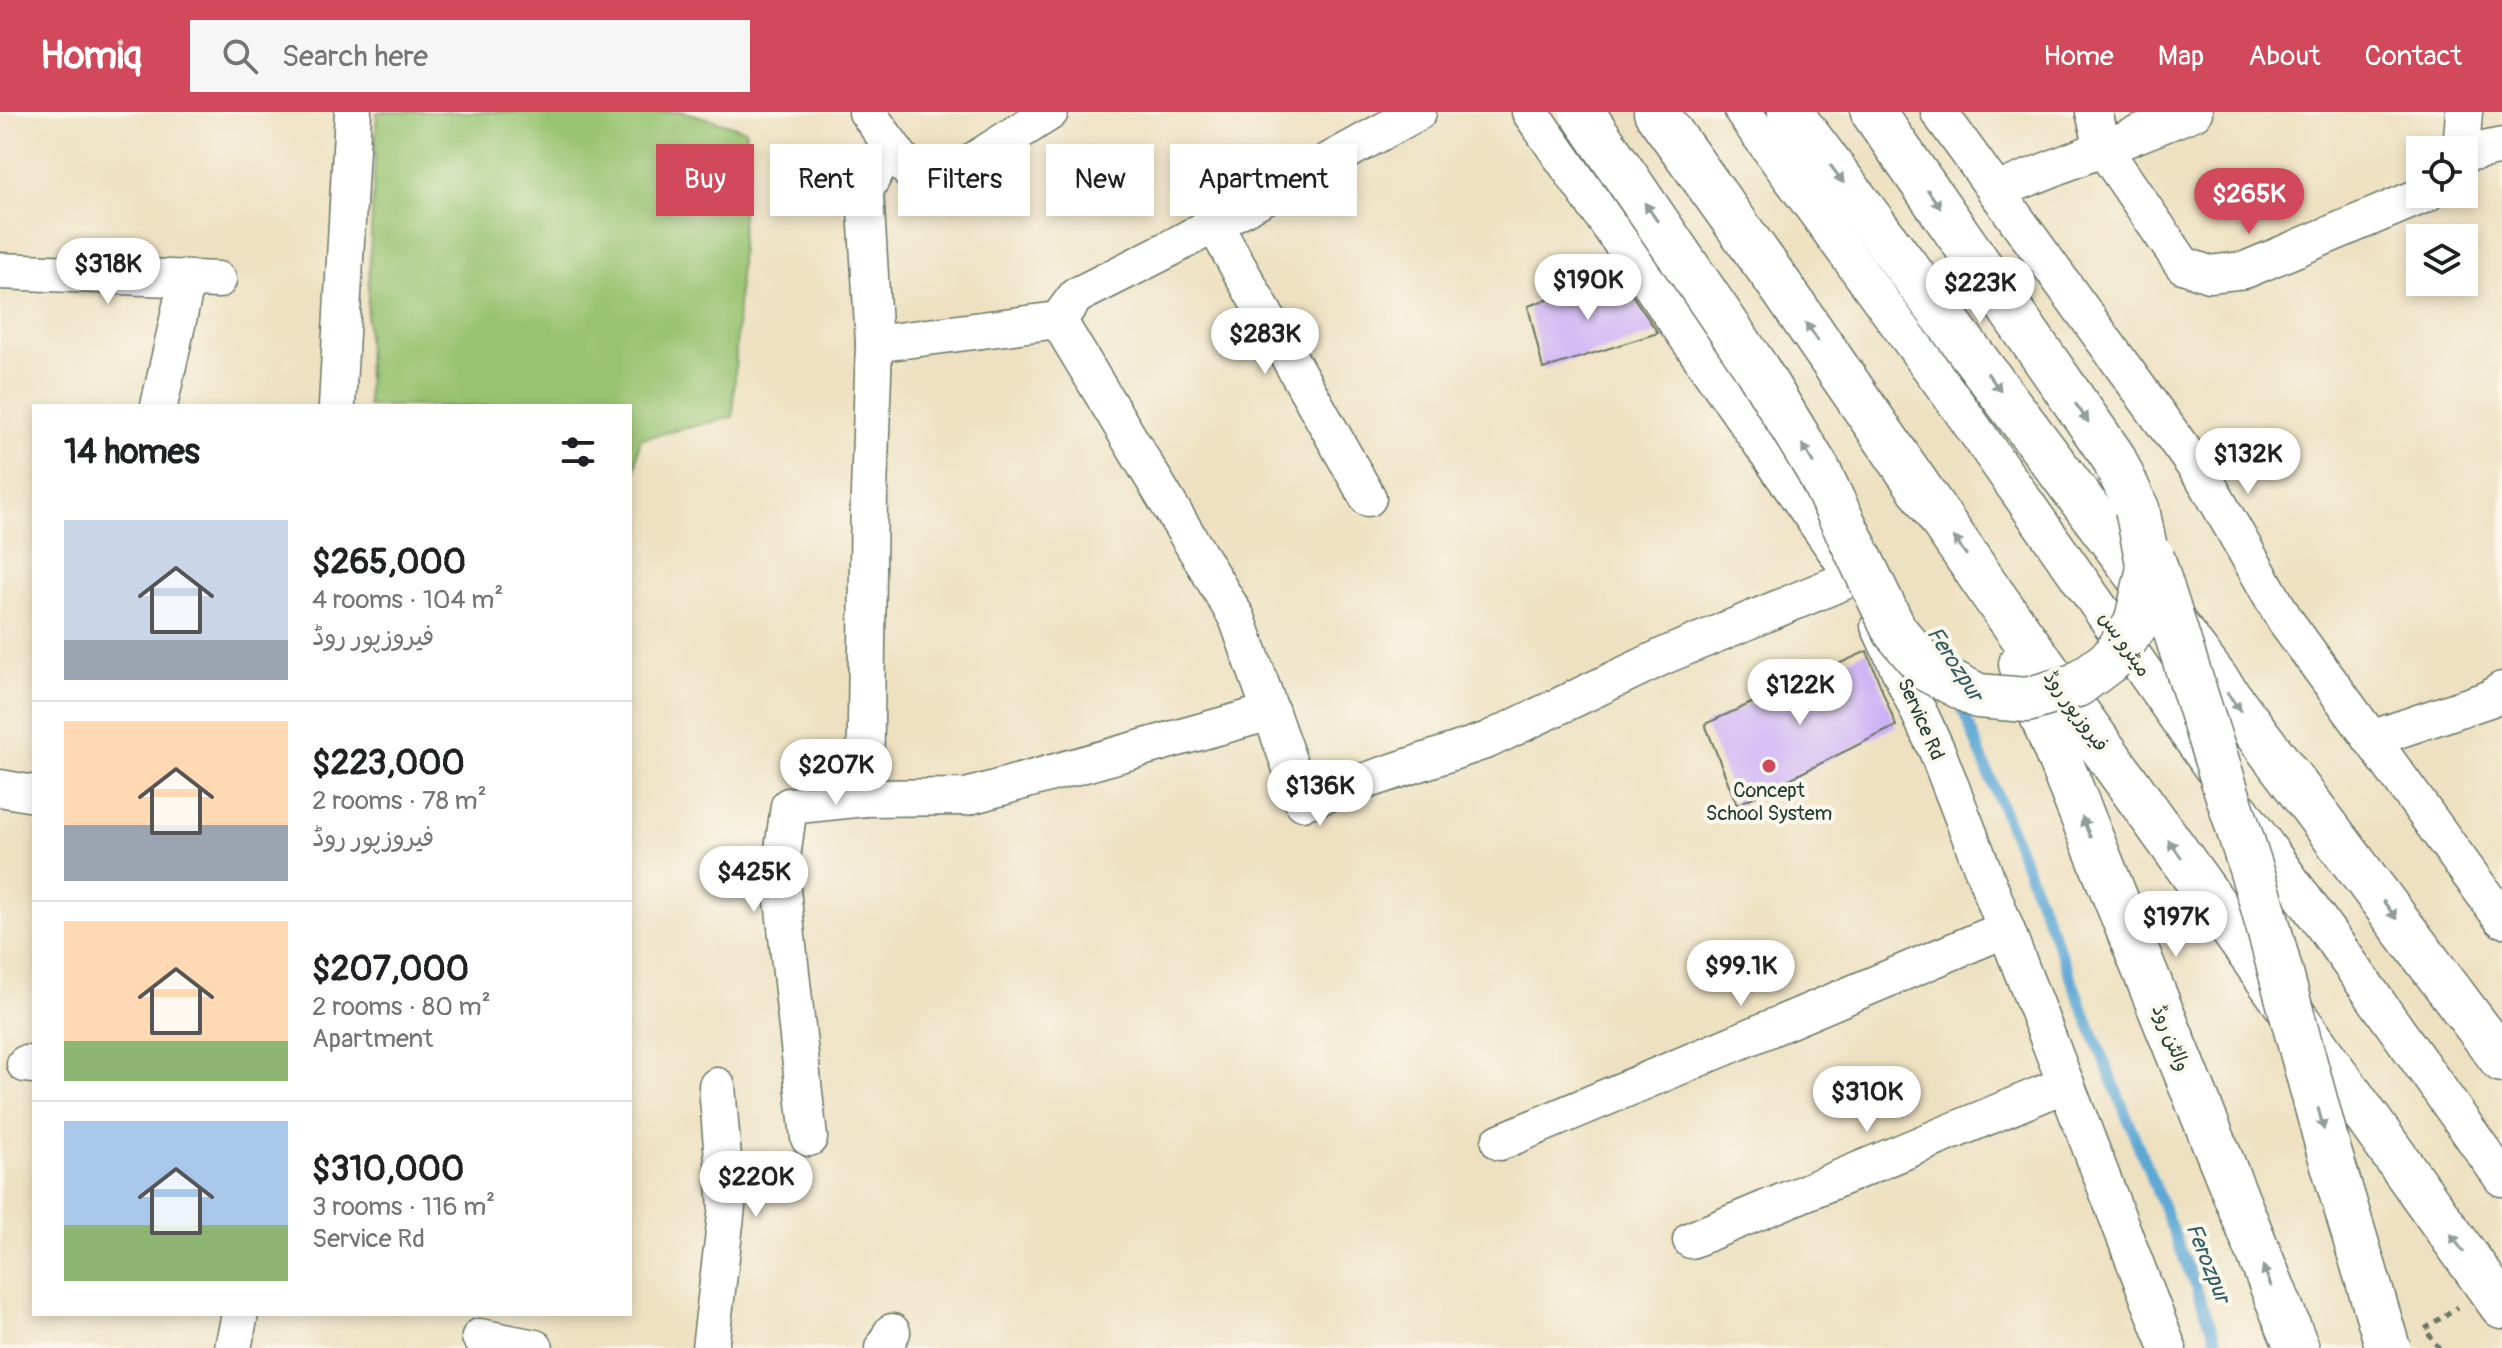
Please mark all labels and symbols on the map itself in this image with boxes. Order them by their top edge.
one-way arrow [1829,164,1845,185]
pin: $265K [2193,168,2305,236]
one-way arrow [1926,189,1941,210]
one-way arrow [1644,202,1659,223]
pin: $318K [52,238,164,306]
pin: $190K [1532,254,1644,322]
pin: $223K [1924,257,2036,325]
pin: $283K [1209,308,1321,376]
one-way arrow [1805,321,1820,342]
one-way arrow [1985,372,2001,392]
one-way arrow [2074,402,2089,423]
pin: $132K [2192,428,2304,496]
one-way arrow [1802,443,1816,465]
one-way arrow [1952,535,1967,556]
street label: میٹرو بس [2093,606,2157,682]
water label: Ferozpur [1921,621,1991,709]
pin: $122K [1744,659,1856,727]
street label: فیروزپور روڈ [2037,666,2114,757]
street label: Service Rd [1892,674,1950,764]
one-way arrow [2225,692,2241,712]
pin: $207K [780,739,892,807]
marker: Concept School System [1760,757,1778,775]
pin: $136K [1264,760,1376,828]
place label: Concept School System [1706,778,1832,826]
one-way arrow [2079,815,2092,839]
one-way arrow [2168,838,2183,859]
pin: $425K [698,846,810,914]
pin: $197K [2120,891,2232,959]
one-way arrow [2382,899,2398,921]
pin: $99.1K [1676,940,1806,1008]
street label: والٹن روڈ [2146,1001,2196,1075]
pin: $310K [1811,1066,1923,1134]
one-way arrow [2315,1107,2327,1132]
pin: $220K [700,1151,812,1219]
water label: Ferozpur [2179,1219,2238,1310]
one-way arrow [2449,1232,2465,1253]
one-way arrow [2261,1264,2274,1288]

